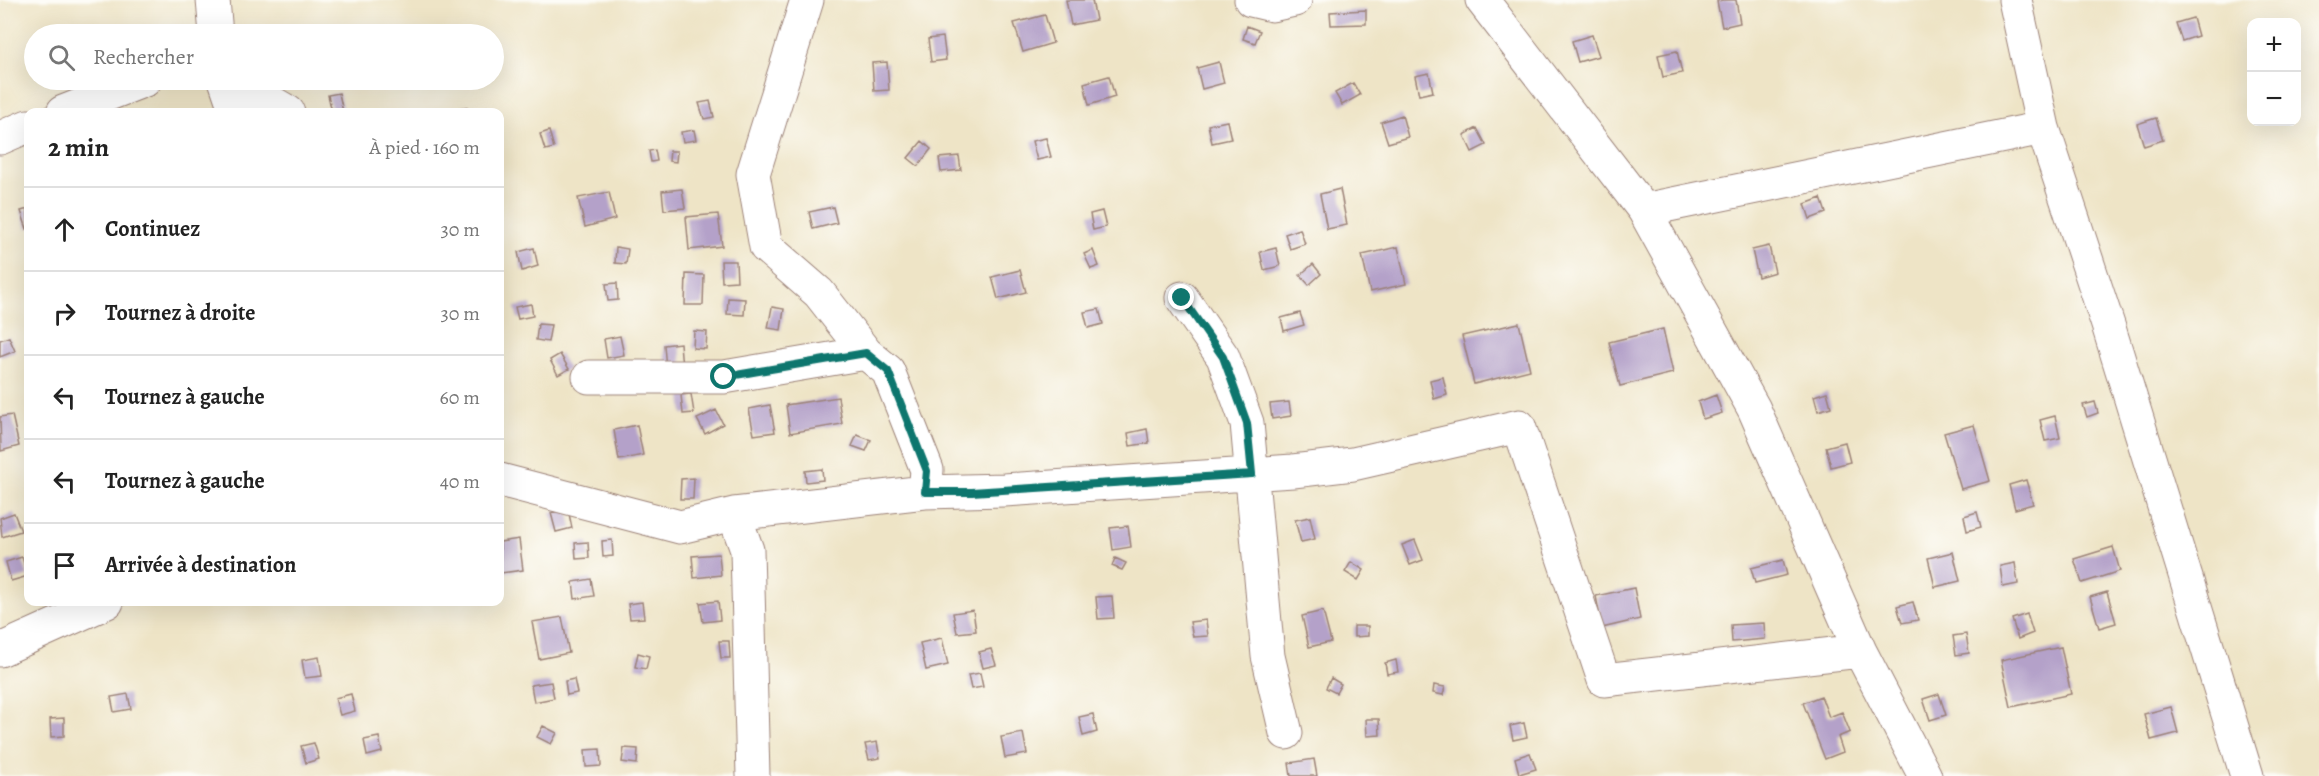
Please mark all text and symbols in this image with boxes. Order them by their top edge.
map controls [2247,18,2301,126]
button: + [2247,18,2301,72]
search box [24,24,504,90]
icon: search [45,41,78,74]
text: Rechercher [93,42,194,72]
button: − [2247,72,2301,126]
text: 2 min [48,130,109,165]
text: À pied · 160 m [369,134,480,161]
icon: ahead [48,213,81,246]
text: Continuez [105,214,200,244]
text: 30 m [440,216,480,243]
route end [1168,284,1194,310]
icon: right [48,297,81,330]
text: Tournez à droite [105,298,256,328]
text: 30 m [440,300,480,327]
route start [710,363,736,389]
icon: left [48,381,81,414]
text: Tournez à gauche [105,382,265,412]
text: 60 m [440,384,480,411]
icon: left [48,465,81,498]
text: Tournez à gauche [105,466,265,496]
text: 40 m [440,468,480,495]
icon: arrive [48,549,81,582]
text: Arrivée à destination [105,550,296,580]

